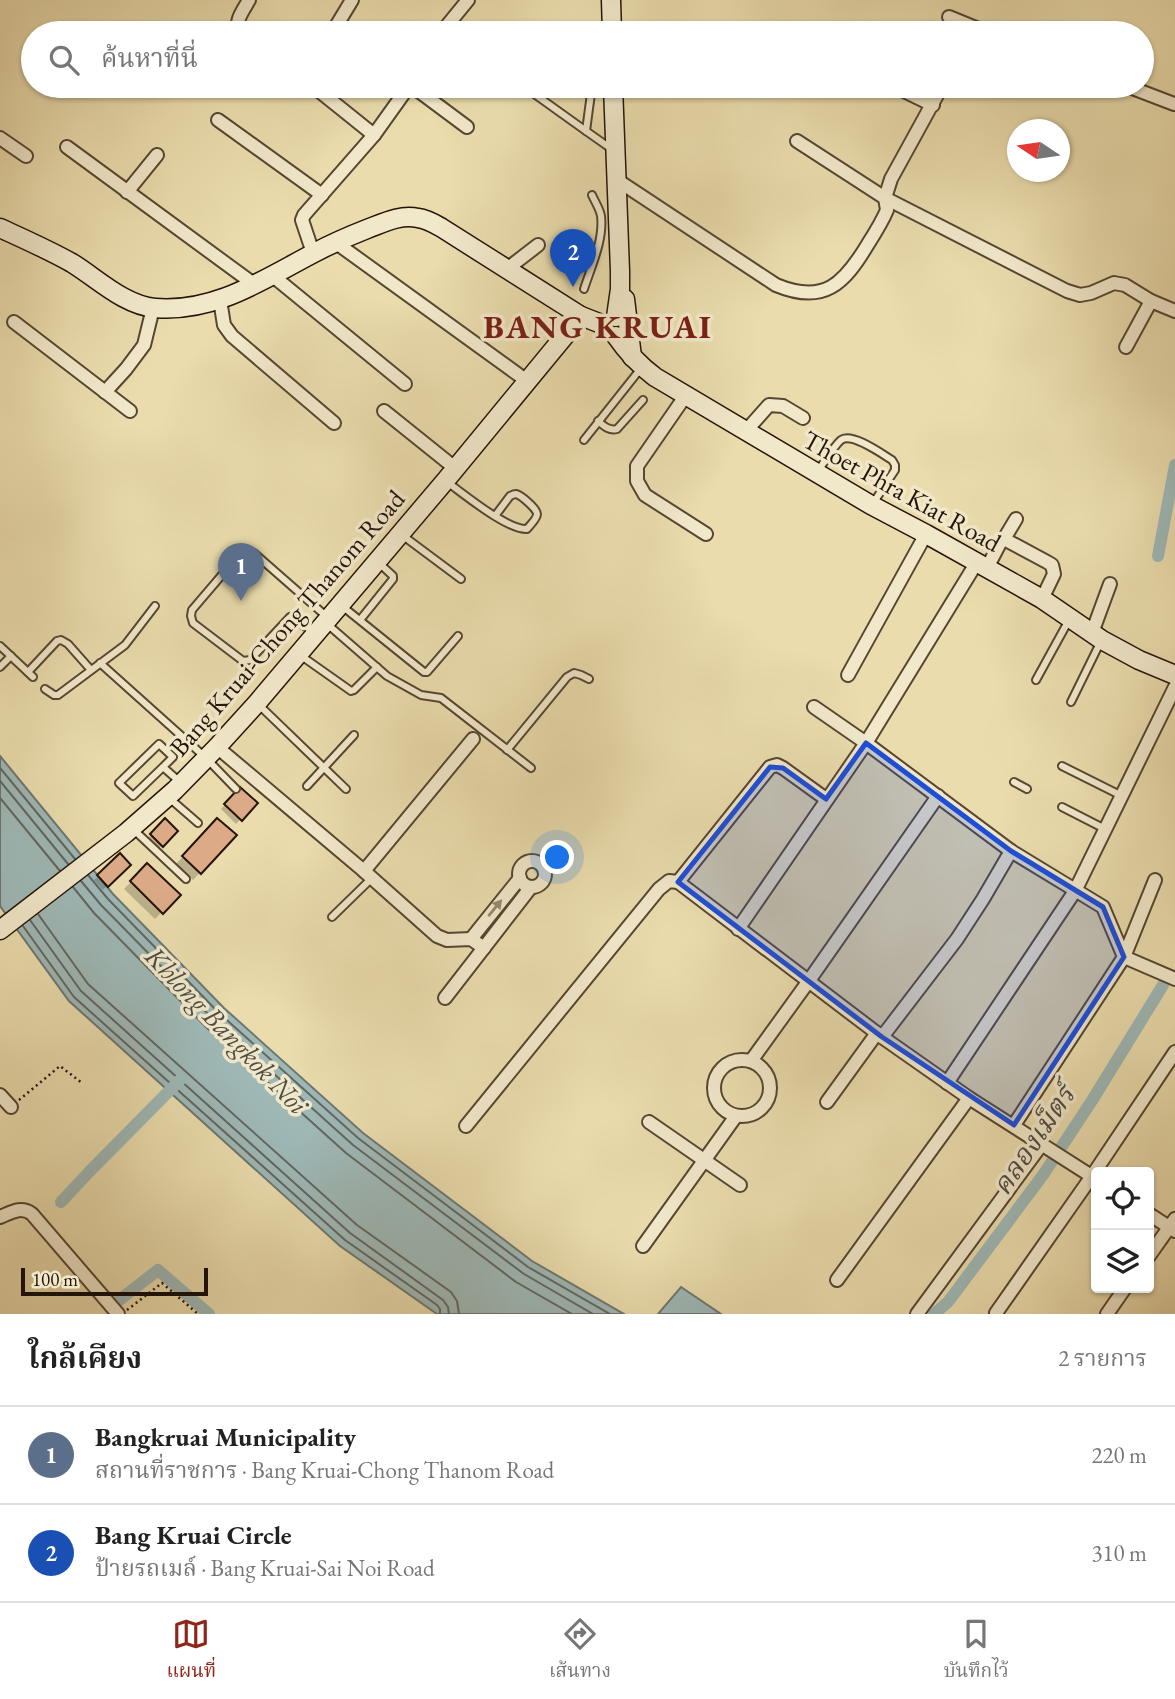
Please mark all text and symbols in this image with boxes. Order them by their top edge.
search box [21,21,1154,98]
icon: search [45,41,83,79]
text: ค้นหาที่นี่ [101,41,198,75]
north arrow [1007,119,1070,182]
pin: 2 [550,229,596,287]
district label: BANG KRUAI [483,305,713,348]
street label: Thoet Phra Kiat Road [797,422,1008,560]
street label: Bang Kruai-Chong Thanom Road [162,482,413,763]
pin: 1 [218,543,264,601]
your location [540,840,574,874]
one-way arrow [488,900,503,918]
water label: Khlong Bangkok Noi [137,938,318,1123]
water label: คลองเม็ตร์ [983,1073,1086,1202]
map controls [1091,1167,1154,1293]
button: locate [1091,1167,1154,1230]
button: layers [1091,1230,1154,1293]
scale bar [21,1265,208,1297]
text: 100 m [32,1267,78,1292]
text: ใกล้เคียง [28,1338,142,1377]
text: 2 รายการ [1058,1343,1147,1373]
text: Bangkruai Municipality [95,1420,356,1454]
text: 1 [45,1440,57,1470]
text: 220 m [1091,1440,1147,1470]
text: สถานที่ราชการ · Bang Kruai-Chong Thanom Road [95,1455,554,1485]
text: Bang Kruai Circle [95,1518,292,1552]
text: 2 [45,1538,57,1568]
text: 310 m [1091,1538,1147,1568]
text: ป้ายรถเมล์ · Bang Kruai-Sai Noi Road [95,1553,435,1583]
tab: แผนที่ [166,1615,216,1687]
tab: เส้นทาง [549,1615,611,1687]
tab: บันทึกไว้ [944,1615,1009,1687]

